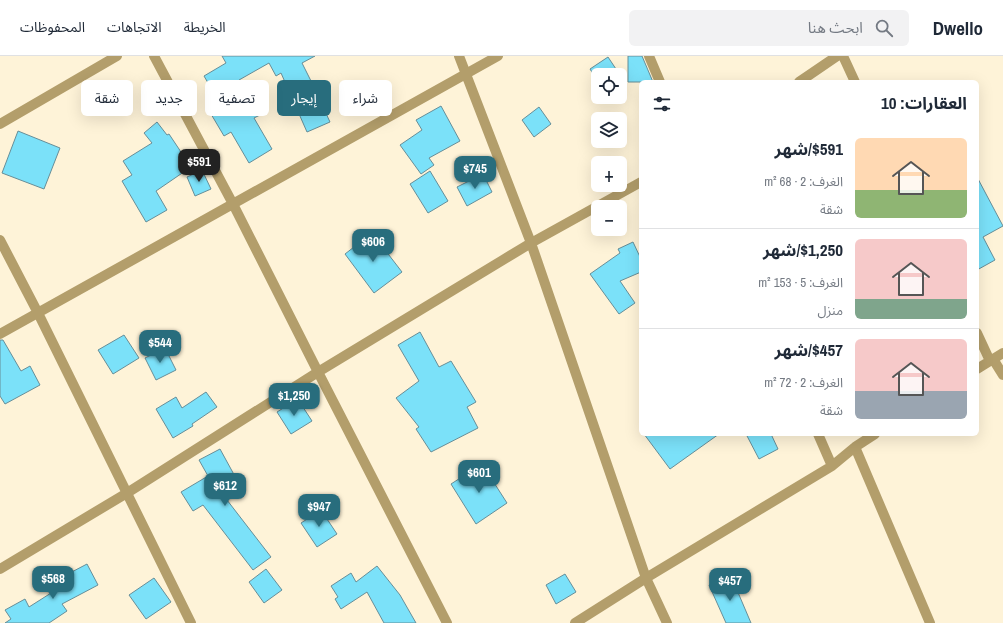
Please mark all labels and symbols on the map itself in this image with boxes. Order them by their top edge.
pin: $591 [175,149,223,183]
pin: $745 [451,156,499,190]
pin: $606 [349,229,397,263]
pin: $544 [136,330,184,364]
pin: $1,250 [261,383,327,417]
pin: $601 [455,460,503,494]
pin: $612 [201,473,249,507]
pin: $947 [295,494,343,528]
pin: $568 [29,566,77,600]
pin: $457 [706,568,754,602]

